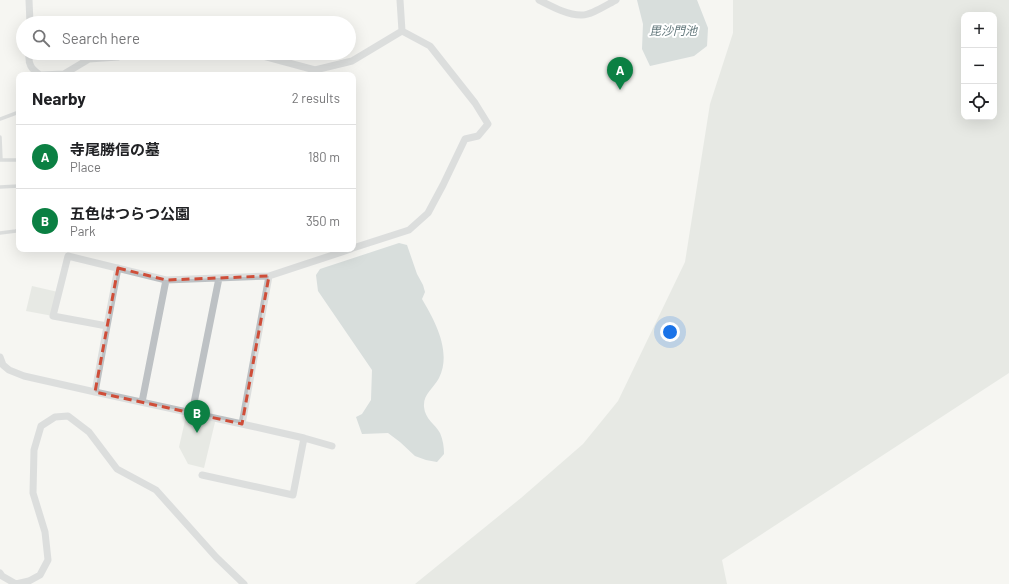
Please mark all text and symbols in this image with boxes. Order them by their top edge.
map controls [961,12,997,120]
button: + [961,12,997,48]
search box [16,16,356,60]
water label: 毘沙門池 [649,23,698,37]
icon: search [30,27,52,49]
text: Search here [62,29,140,47]
button: − [961,48,997,84]
pin: A [607,57,633,90]
button: locate [961,84,997,120]
text: Nearby [32,88,86,108]
text: 2 results [292,90,340,106]
text: 寺尾勝信の墓 [70,140,160,158]
text: A [41,149,49,165]
text: 180 m [308,149,340,165]
text: Place [70,159,101,175]
text: 五色はつらつ公園 [70,204,190,222]
text: B [41,213,49,229]
text: 350 m [306,213,340,229]
text: Park [70,223,96,239]
your location [660,322,680,342]
pin: B [184,400,210,433]

